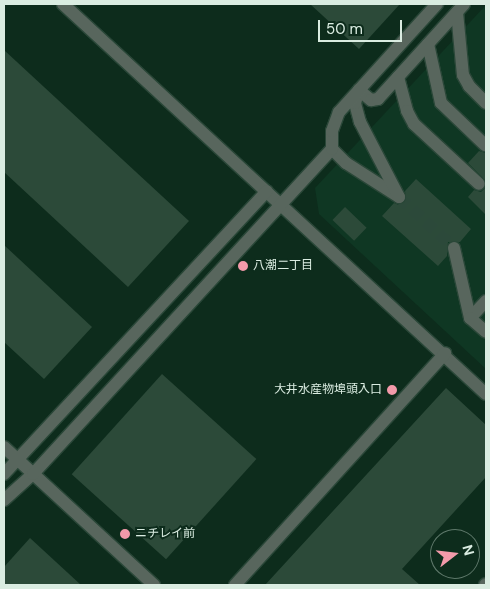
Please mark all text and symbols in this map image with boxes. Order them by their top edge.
scale bar [320,10,404,42]
text: 50 m [326,19,363,39]
place label: 八潮二丁目 [253,259,313,273]
marker: 八潮二丁目 [237,260,249,272]
place label: 大井水産物埠頭入口 [274,383,382,397]
marker: 大井水産物埠頭入口 [386,384,398,396]
place label: ニチレイ前 [135,527,195,541]
marker: ニチレイ前 [119,528,131,540]
north arrow [430,529,480,579]
text: N [458,543,479,558]

